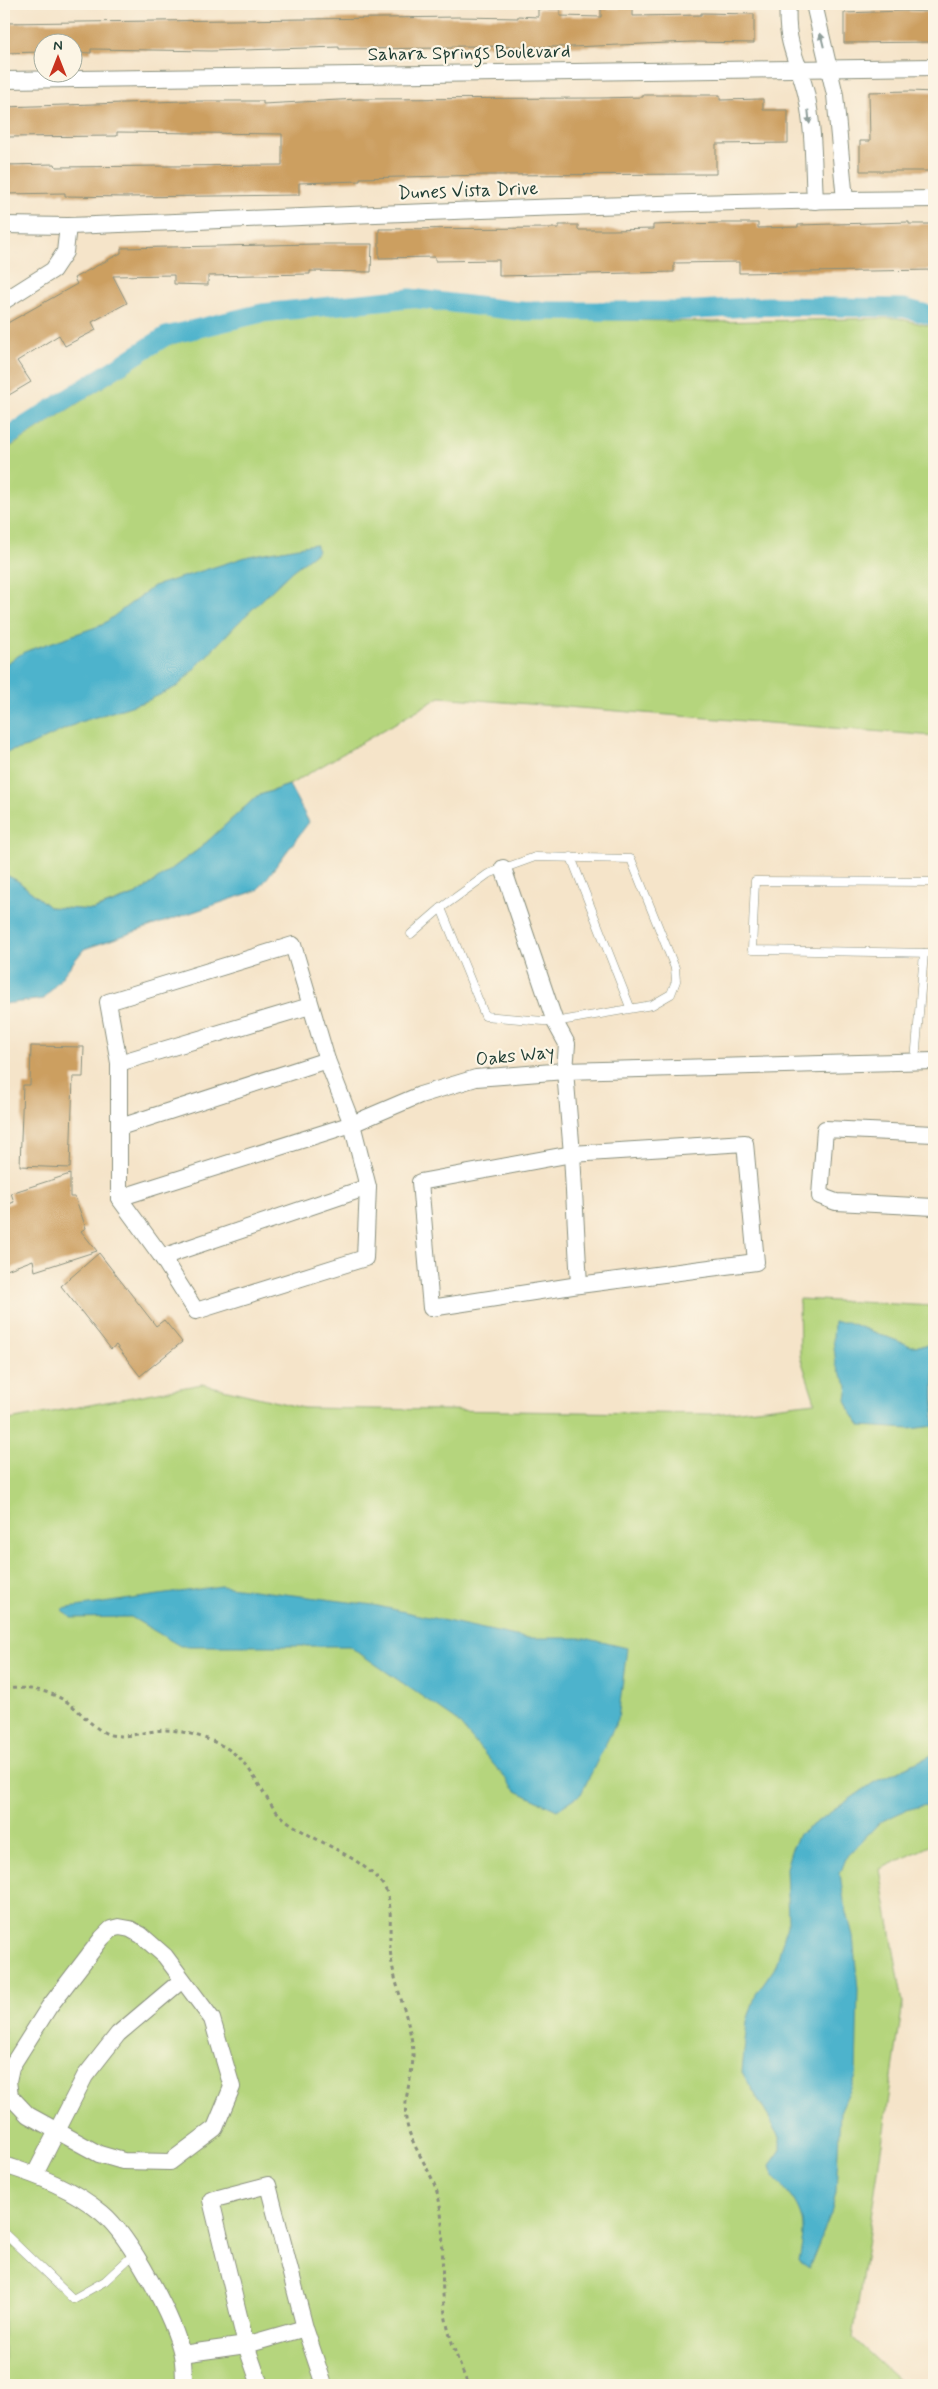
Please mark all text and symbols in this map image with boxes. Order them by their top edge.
north arrow [32,32,82,82]
one-way arrow [818,33,826,48]
text: N [53,37,63,55]
street label: Sahara Springs Boulevard [367,39,571,70]
one-way arrow [805,109,813,125]
street label: Dunes Vista Drive [397,176,539,206]
street label: Oaks Way [474,1039,556,1074]

